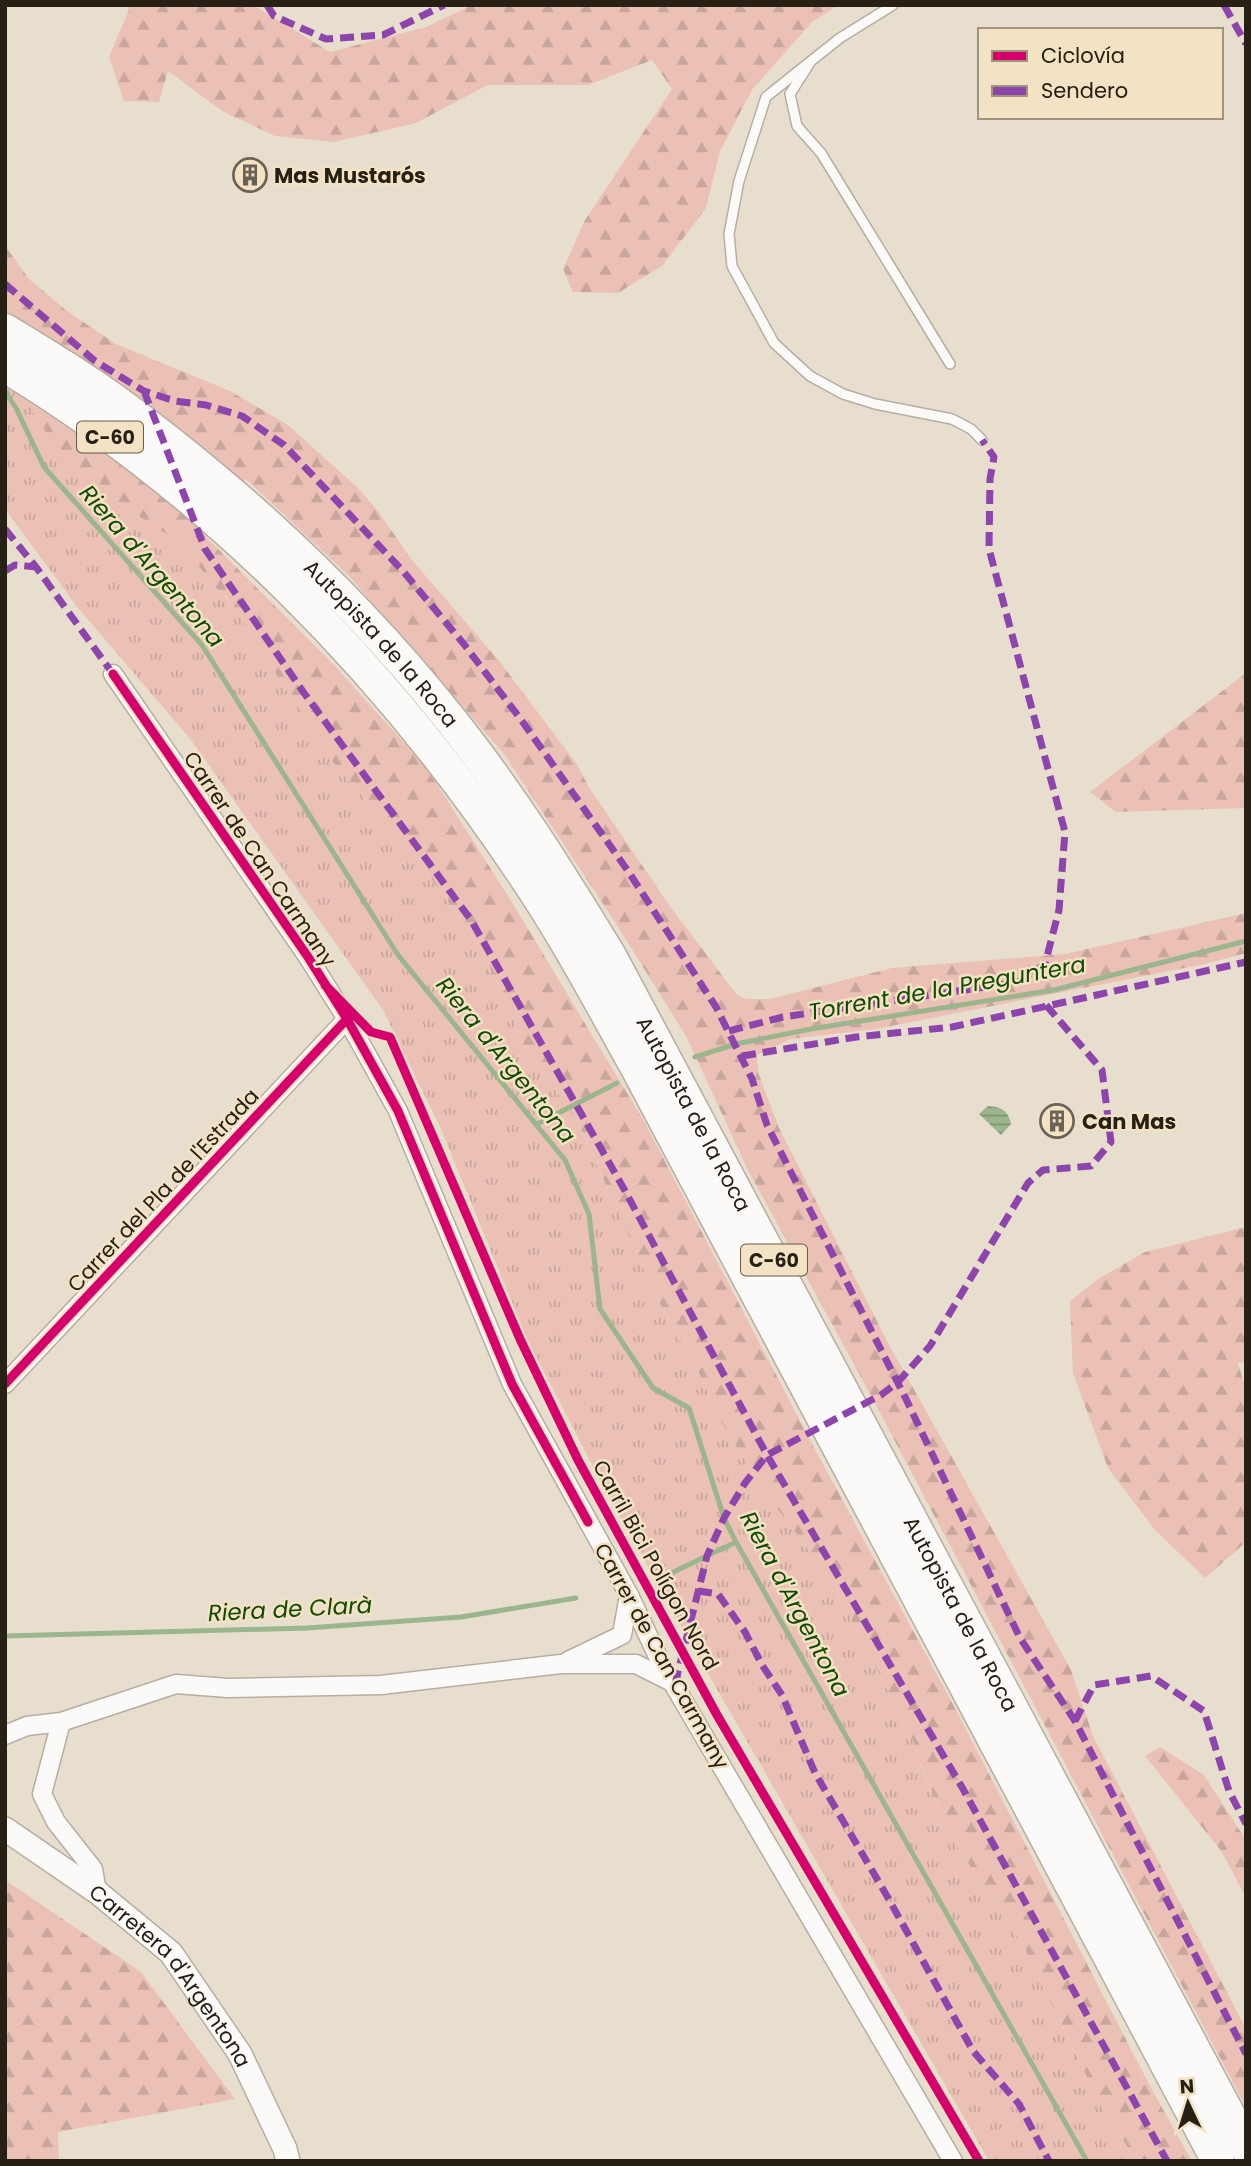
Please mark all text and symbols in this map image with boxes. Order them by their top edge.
legend [978,28,1223,119]
text: Ciclovía [1041,41,1125,70]
text: Sendero [1041,76,1128,105]
building icon: Mas Mustarós [231,156,269,194]
place label: Mas Mustarós [274,161,426,190]
road number: C-60 [77,422,143,452]
water label: Riera d'Argentona [72,478,232,654]
street label: Autopista de la Roca [298,553,465,733]
street label: Carrer de Can Carmany [177,746,343,973]
water label: Torrent de la Preguntera [806,948,1088,1028]
water label: Riera d'Argentona [429,970,583,1150]
street label: Autopista de la Roca [630,1011,758,1216]
street label: Carrer del Pla de l'Estrada [61,1082,265,1298]
building icon: Can Mas [1038,1102,1076,1140]
place label: Can Mas [1082,1107,1176,1136]
road number: C-60 [741,1244,807,1276]
street label: Carril Bici Polígon Nord [586,1455,726,1675]
water label: Riera d'Argentona [733,1506,857,1702]
street label: Autopista de la Roca [897,1511,1025,1717]
street label: Carrer de Can Carmany [588,1538,736,1774]
water label: Riera de Clarà [207,1589,373,1629]
street label: Carretera d'Argentona [83,1877,258,2072]
north arrow [1153,2068,1223,2138]
text: N [1179,2073,1195,2101]

